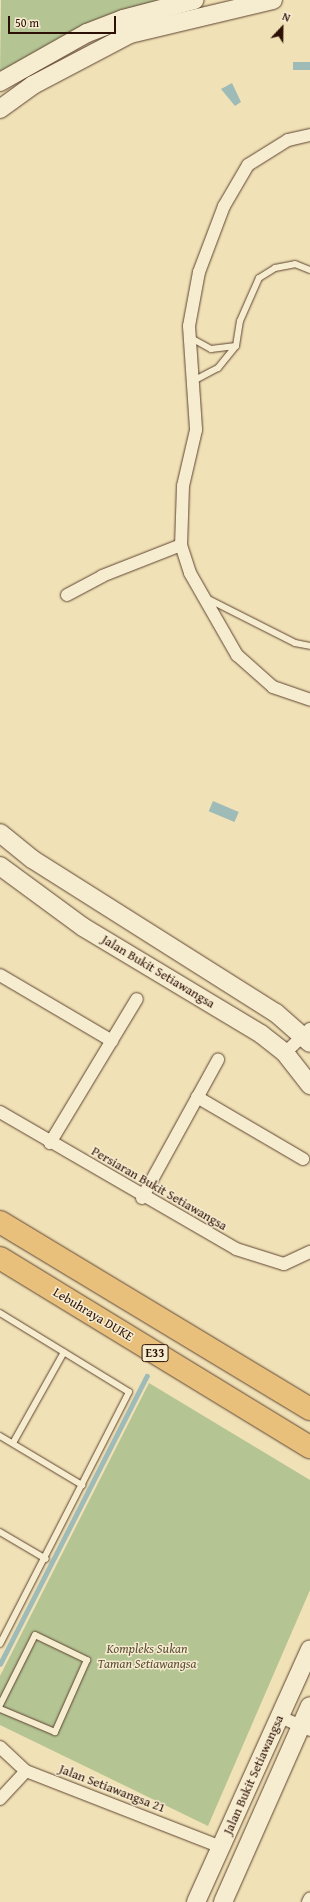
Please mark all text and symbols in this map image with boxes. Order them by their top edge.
scale bar [10,8,118,34]
north arrow [262,8,302,48]
text: N [280,8,293,26]
text: 50 m [15,14,39,31]
street label: Jalan Bukit Setiawangsa [99,932,217,1012]
street label: Persiaran Bukit Setiawangsa [88,1144,230,1234]
street label: Lebuhraya DUKE [50,1285,136,1345]
road number: E33 [141,1343,169,1363]
park label: Kompleks Sukan Taman Setiawangsa [98,1642,196,1673]
street label: Jalan Bukit Setiawangsa [221,1713,287,1837]
street label: Jalan Setiawangsa 21 [57,1762,167,1816]

